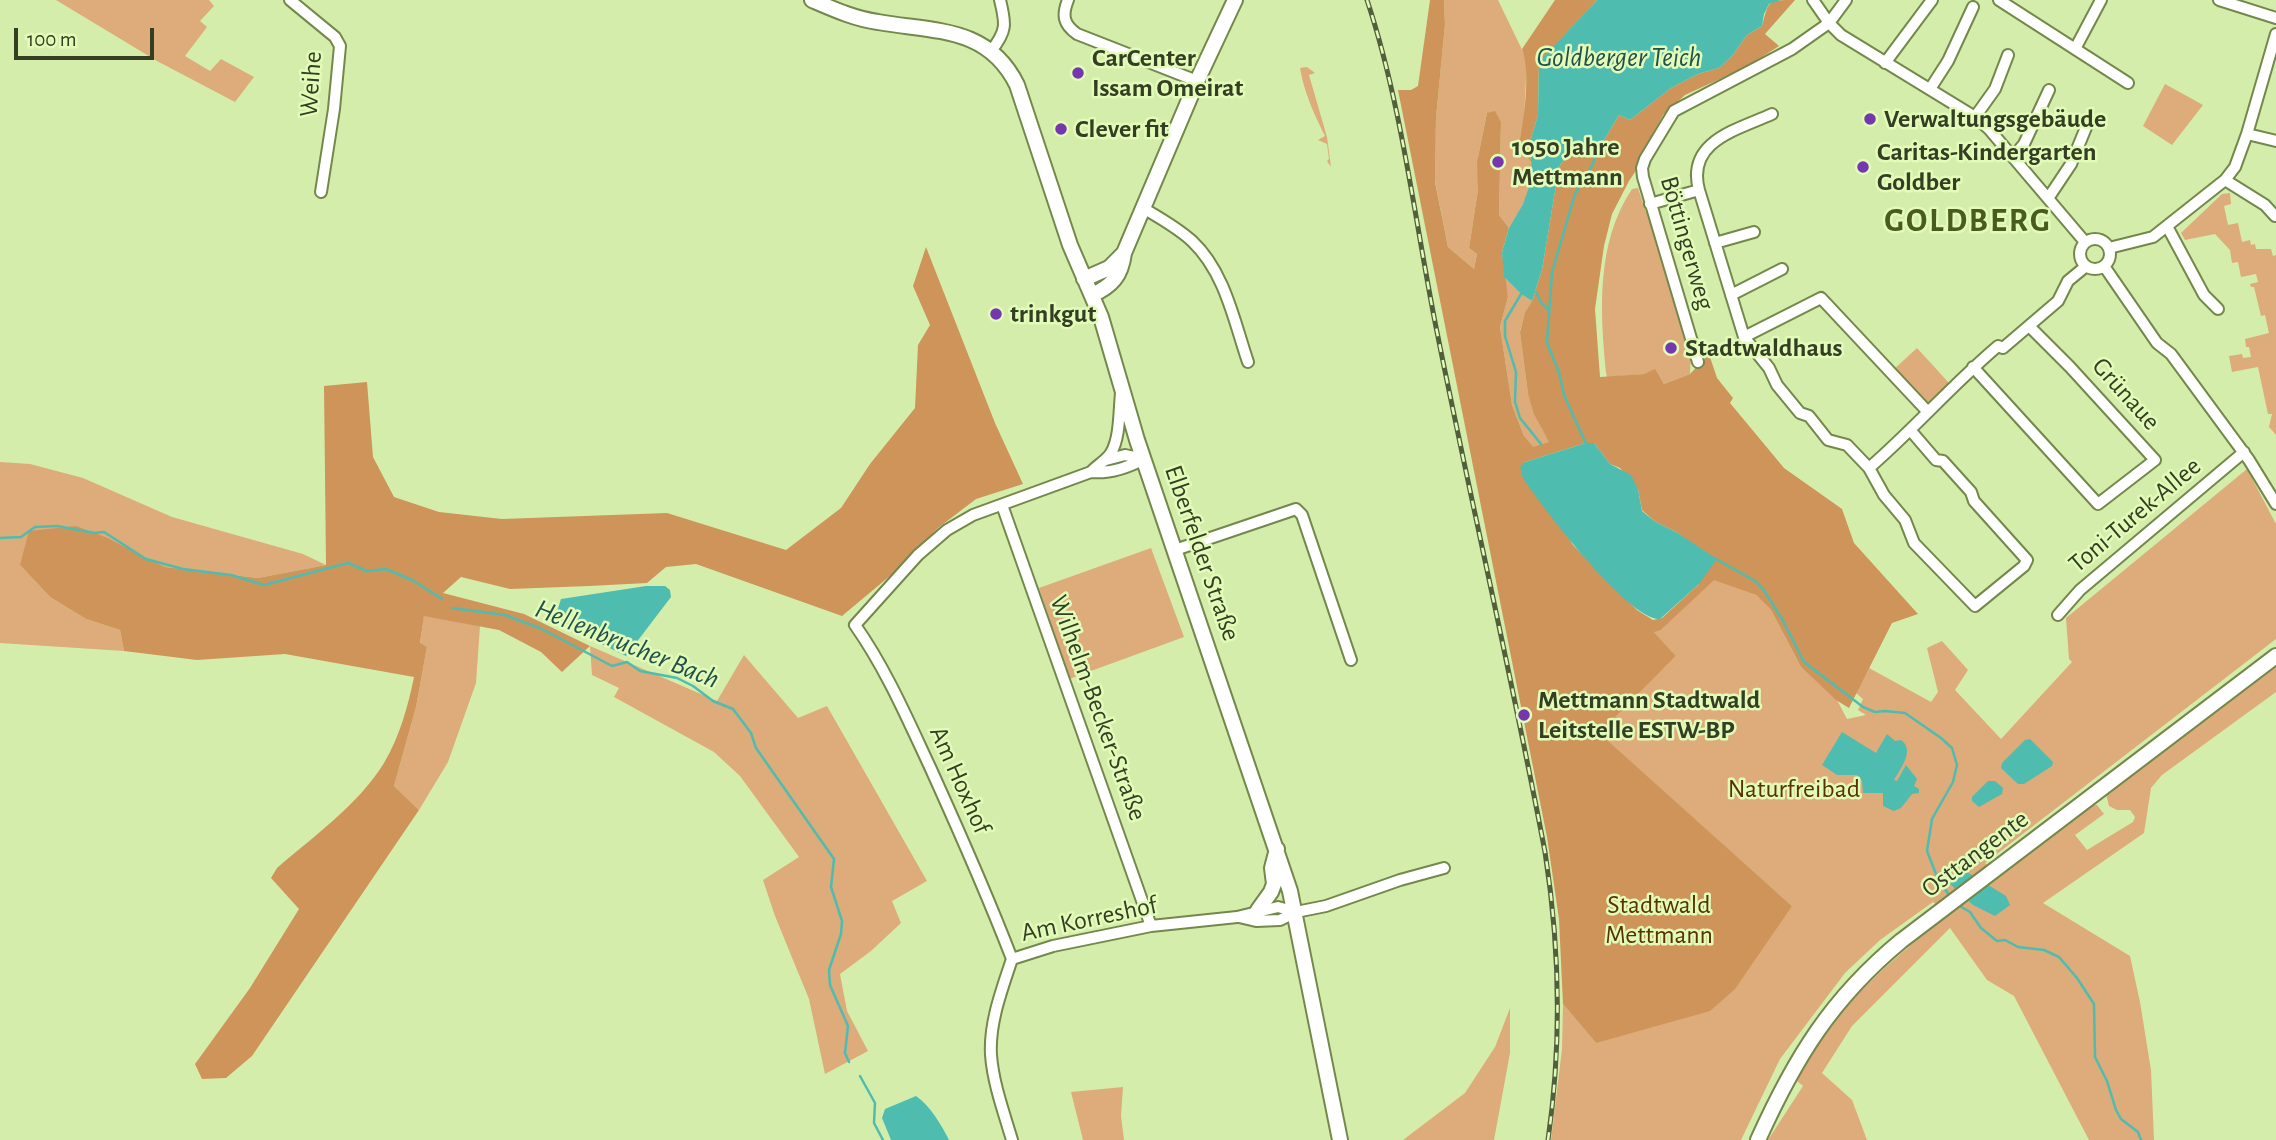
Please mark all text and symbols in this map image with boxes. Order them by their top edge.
scale bar [18,14,158,58]
text: 100 m [27,29,77,50]
water label: Goldberger Teich [1536,41,1702,75]
place label: CarCenter Issam Omeirat [1092,42,1243,104]
street label: Weihe [293,50,329,118]
marker: CarCenter Issam Omeirat [1070,65,1086,81]
place label: Verwaltungsgebäude [1884,103,2106,135]
marker: Verwaltungsgebäude [1862,111,1878,127]
place label: Clever fit [1075,113,1169,145]
marker: Clever fit [1053,121,1069,137]
place label: 1050 Jahre Mettmann [1512,131,1623,192]
place label: Caritas-Kindergarten Goldber [1877,136,2096,198]
marker: 1050 Jahre Mettmann [1490,154,1506,170]
marker: Caritas-Kindergarten Goldber [1855,159,1871,175]
street label: Böttingerweg [1653,173,1721,313]
district label: GOLDBERG [1885,201,2051,241]
place label: trinkgut [1010,298,1096,330]
marker: trinkgut [988,306,1004,322]
place label: Stadtwaldhaus [1685,332,1842,364]
marker: Stadtwaldhaus [1663,340,1679,356]
street label: Grünaue [2085,351,2167,437]
street label: Toni-Turek-Allee [2062,451,2208,579]
street label: Elberfelder Straße [1157,461,1247,645]
street label: Wilhelm-Becker-Straße [1043,591,1153,825]
water label: Hellenbrucher Bach [530,592,724,696]
place label: Mettmann Stadtwald Leitstelle ESTW-BP [1538,684,1760,746]
marker: Mettmann Stadtwald Leitstelle ESTW-BP [1516,707,1532,723]
street label: Am Hoxhof [922,721,998,839]
park label: Naturfreibad [1728,773,1860,805]
street label: Osttangente [1915,804,2035,904]
street label: Am Korreshof [1018,889,1160,949]
park label: Stadtwald Mettmann [1605,889,1713,950]

